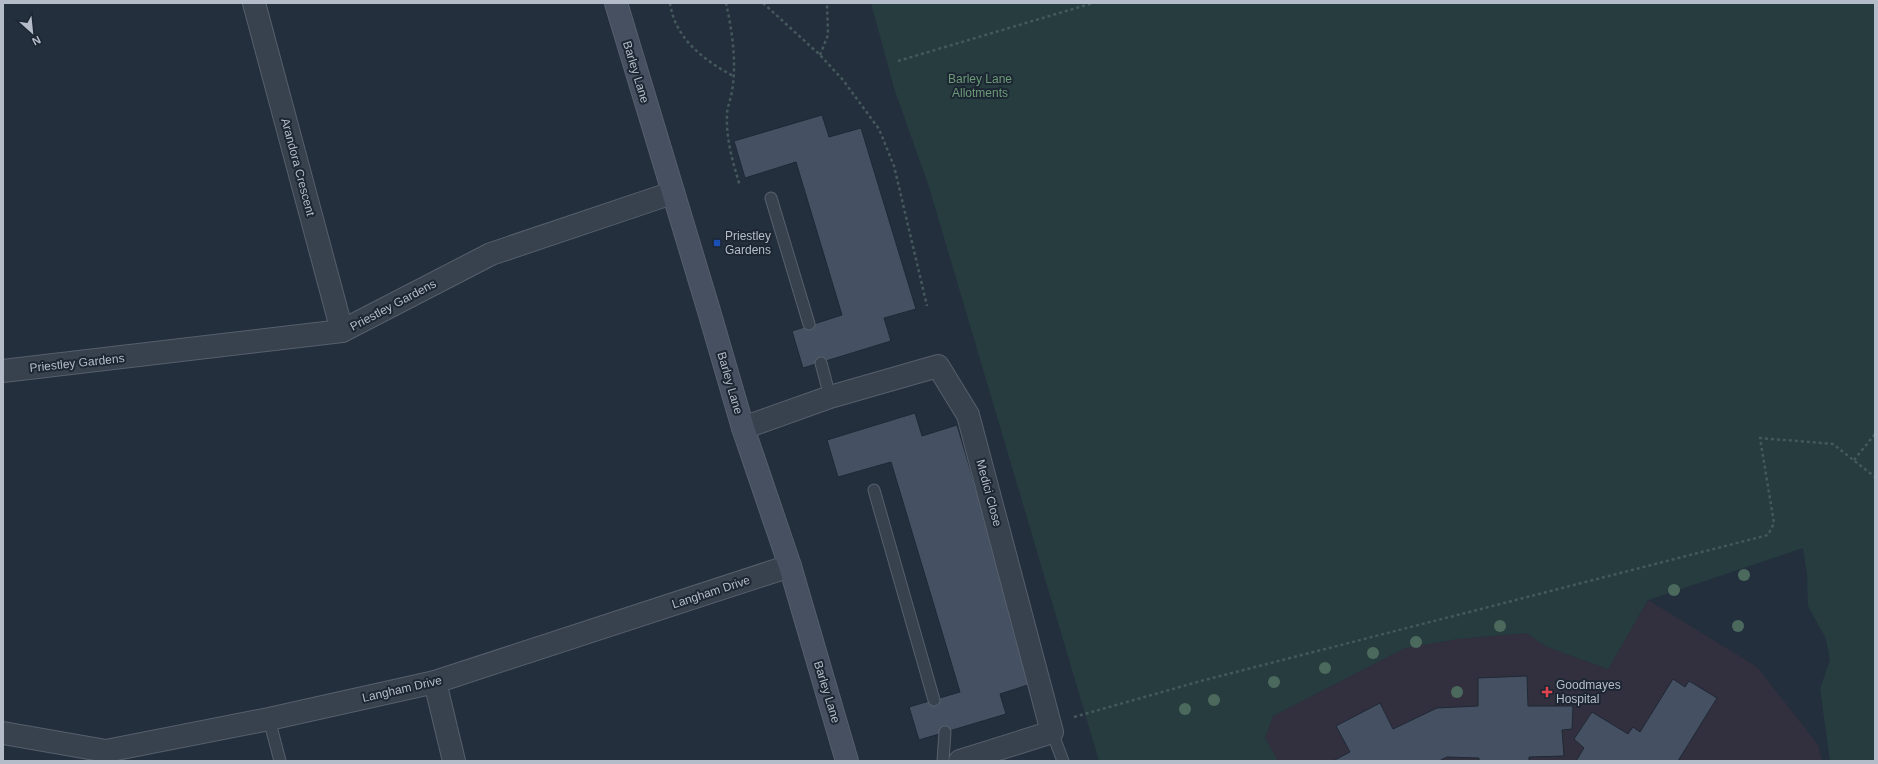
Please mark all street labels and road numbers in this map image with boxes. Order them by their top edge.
street label: Barley Lane [620,39,652,105]
street label: Arandora Crescent [278,117,318,218]
street label: Priestley Gardens [348,276,438,334]
street label: Barley Lane [714,350,746,416]
street label: Priestley Gardens [29,351,125,375]
street label: Medici Close [973,458,1005,528]
street label: Langham Drive [670,573,752,611]
street label: Barley Lane [811,659,843,725]
street label: Langham Drive [361,673,444,705]

